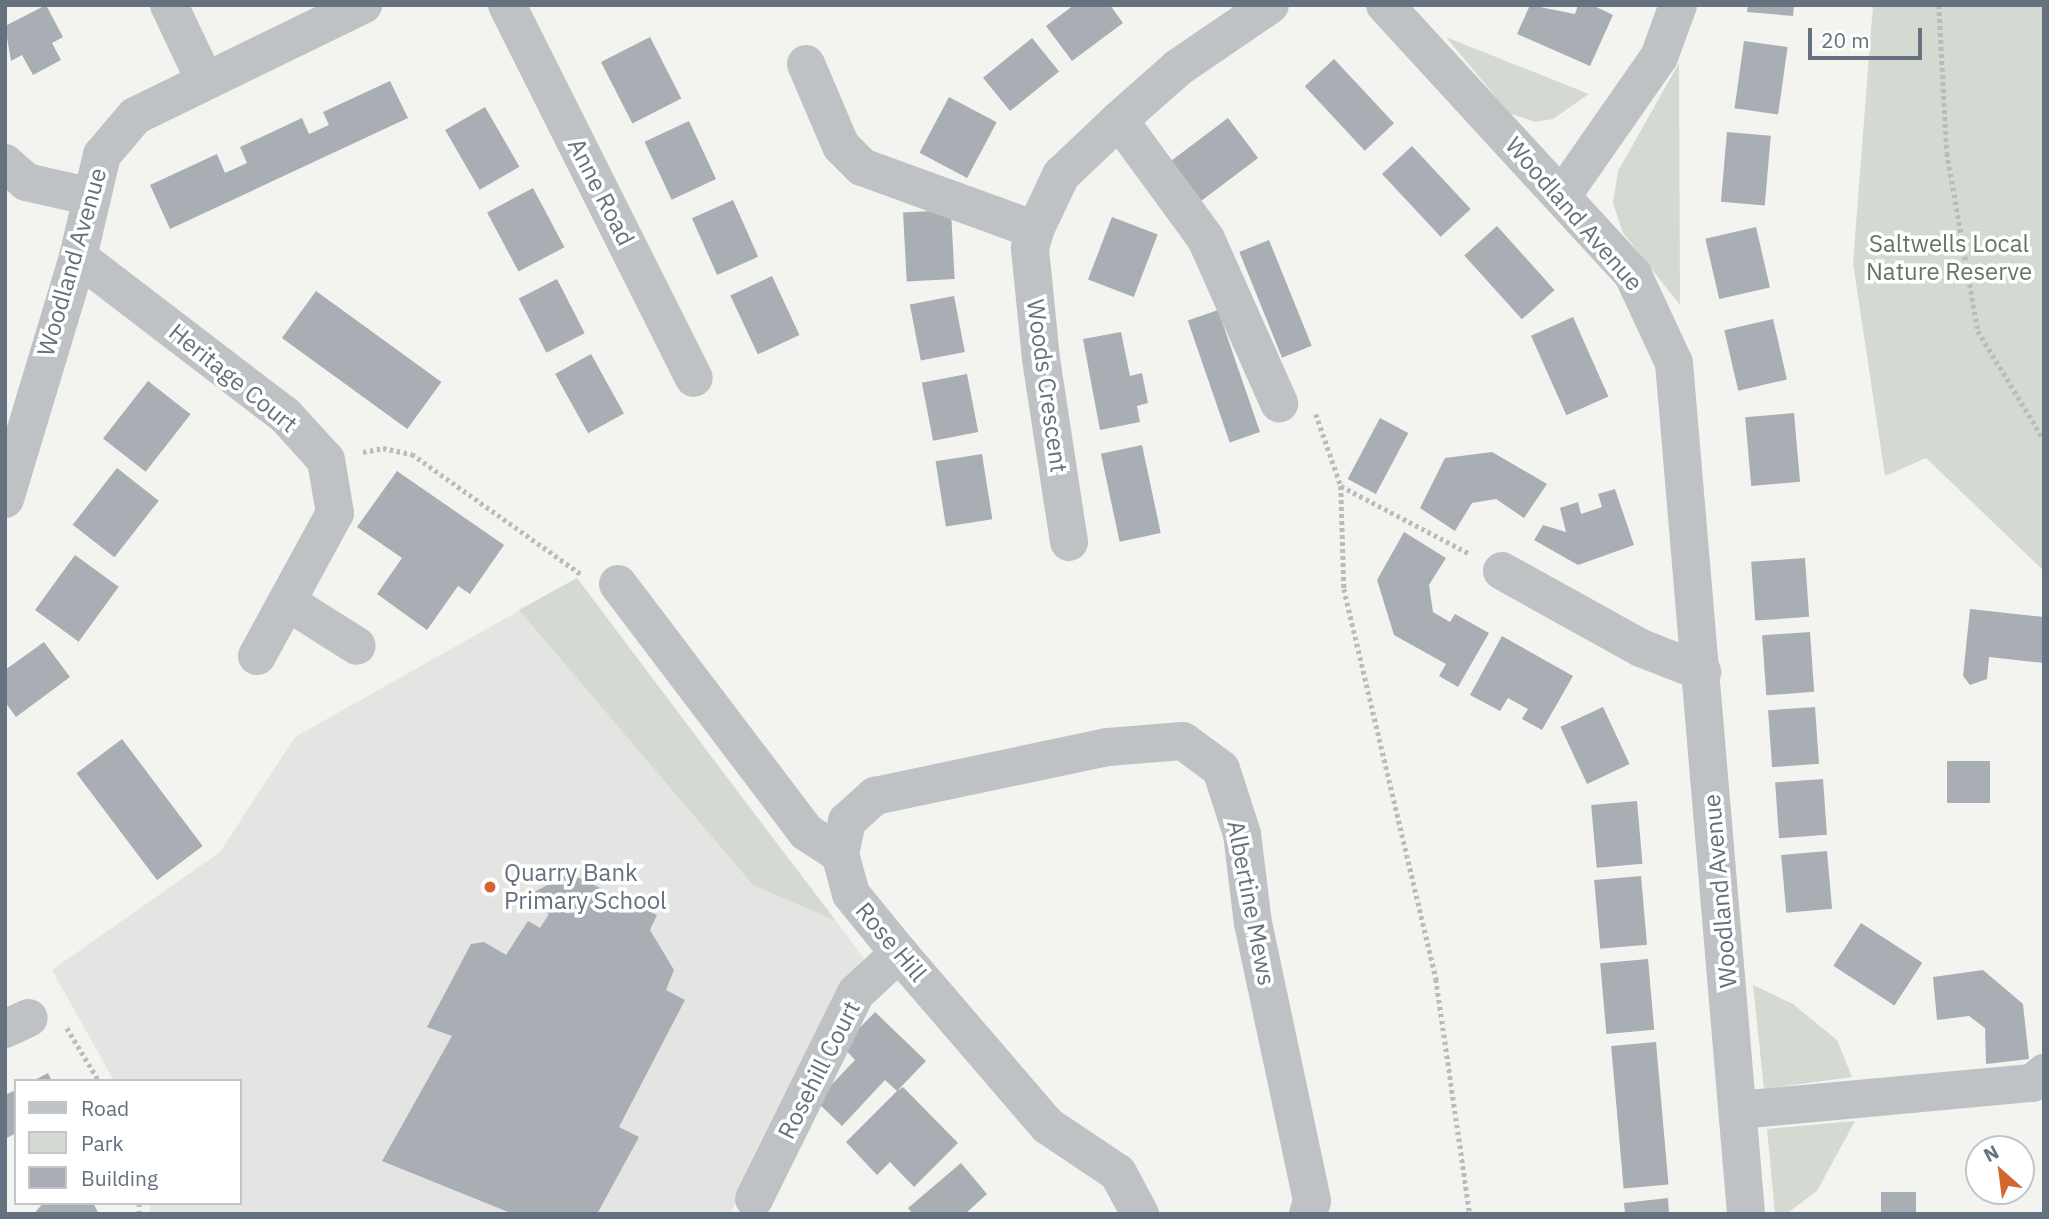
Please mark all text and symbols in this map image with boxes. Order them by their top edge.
scale bar [1811,14,1925,58]
text: 20 m [1821,26,1870,54]
street label: Woodland Avenue [1499,131,1649,297]
street label: Anne Road [562,133,640,251]
street label: Woodland Avenue [31,165,113,359]
park label: Saltwells Local Nature Reserve [1866,230,2032,286]
street label: Woods Crescent [1021,297,1073,475]
street label: Heritage Court [163,317,303,439]
street label: Woodland Avenue [1697,793,1743,989]
street label: Albertine Mews [1221,818,1281,988]
place label: Quarry Bank Primary School [504,859,667,915]
marker: Quarry Bank Primary School [482,879,498,895]
street label: Rose Hill [849,896,933,988]
street label: Rosehill Court [772,996,866,1144]
legend [14,1079,242,1205]
text: Road [81,1094,129,1122]
text: Park [81,1129,124,1157]
north arrow [1965,1135,2035,1205]
text: N [1979,1139,2003,1167]
text: Building [81,1164,158,1192]

